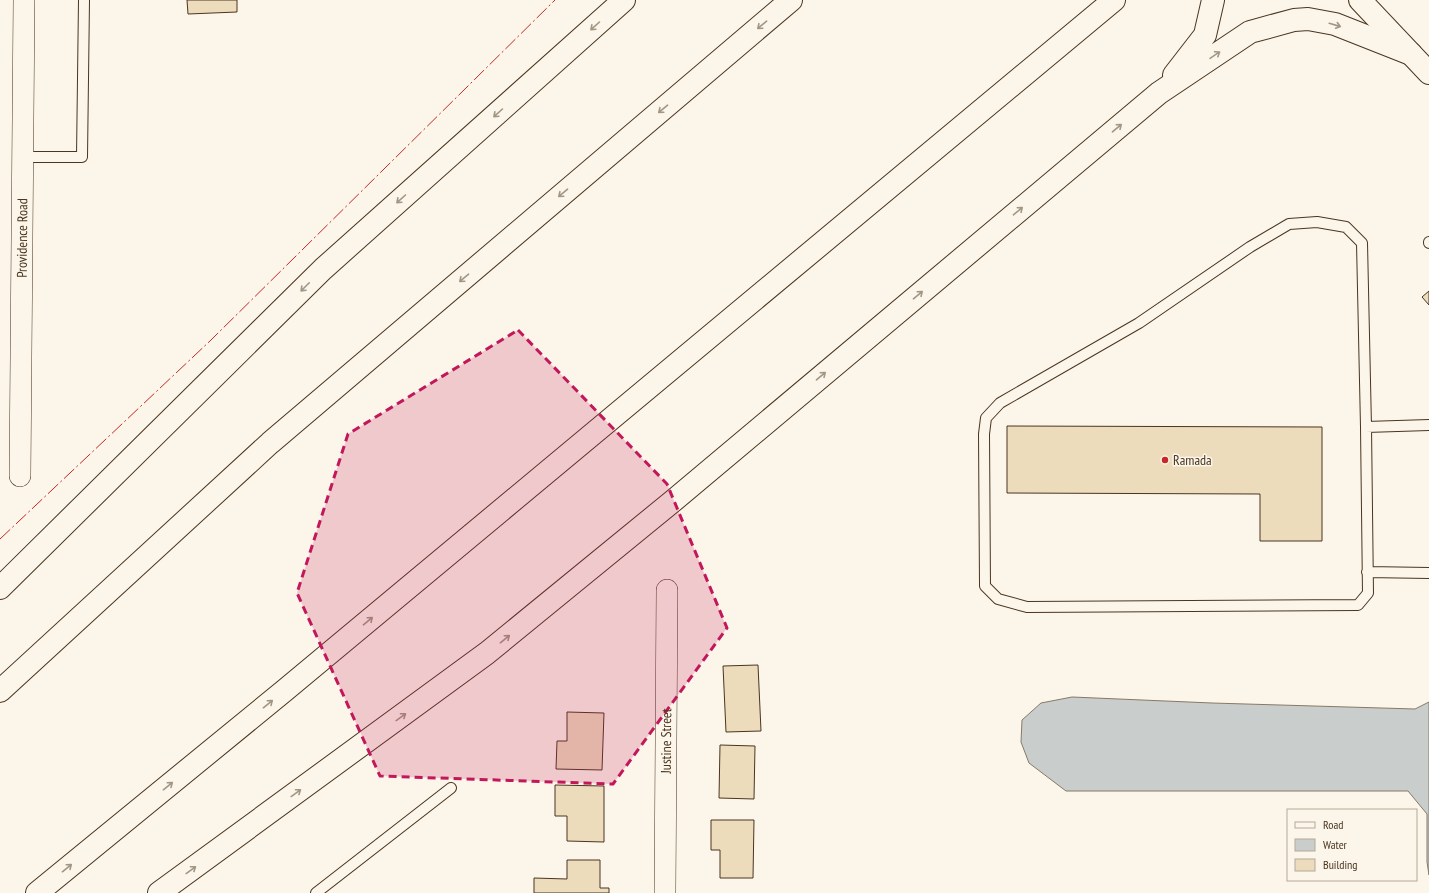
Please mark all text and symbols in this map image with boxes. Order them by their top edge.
one-way arrow [590,21,600,31]
one-way arrow [756,21,767,30]
one-way arrow [1328,22,1341,29]
one-way arrow [1209,51,1220,59]
one-way arrow [657,105,668,114]
one-way arrow [493,108,503,117]
one-way arrow [1112,123,1123,132]
one-way arrow [558,189,569,198]
one-way arrow [396,194,406,204]
street label: Providence Road [13,198,31,278]
one-way arrow [1012,207,1023,216]
one-way arrow [459,273,470,282]
one-way arrow [300,282,310,292]
one-way arrow [913,290,923,299]
one-way arrow [816,372,827,381]
place label: Ramada [1173,451,1212,469]
marker: Ramada [1160,455,1170,465]
one-way arrow [363,616,374,625]
one-way arrow [500,634,511,643]
one-way arrow [263,699,274,708]
street label: Justine Street [657,708,675,775]
one-way arrow [395,712,406,721]
one-way arrow [162,782,173,790]
one-way arrow [290,789,301,797]
legend [1287,809,1417,881]
text: Road [1323,817,1343,832]
text: Water [1323,837,1348,852]
text: Building [1323,857,1358,872]
one-way arrow [62,864,73,873]
one-way arrow [185,866,196,874]

